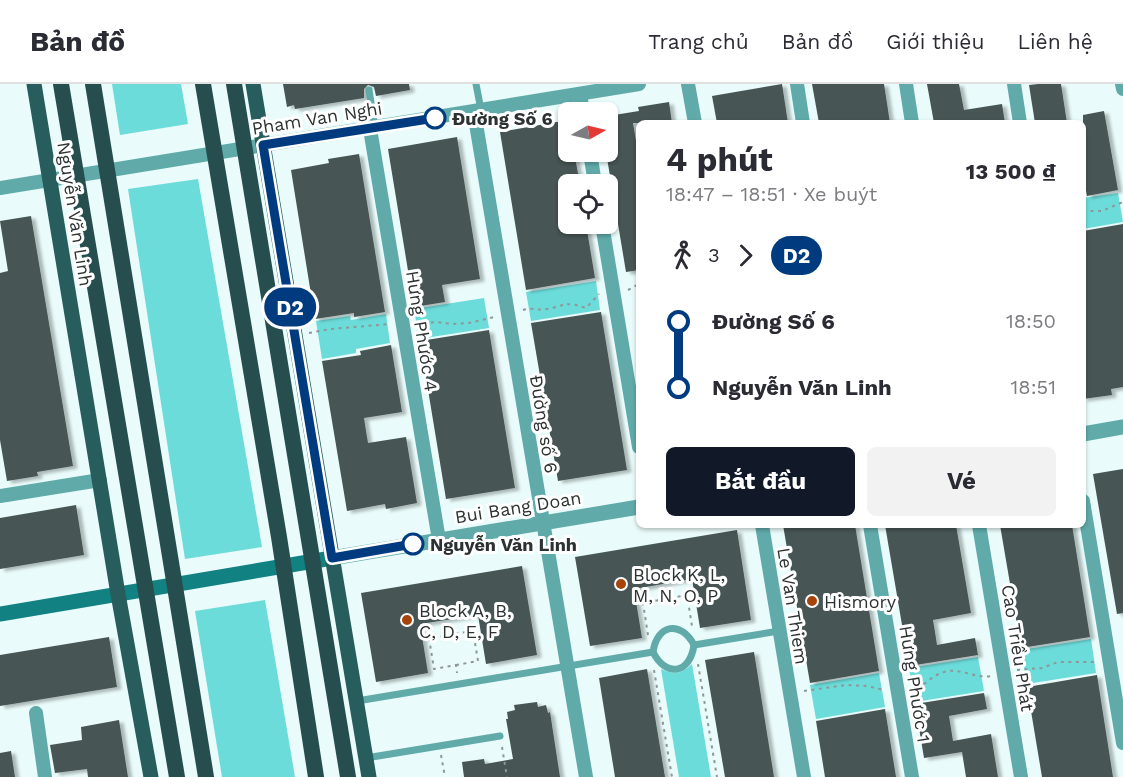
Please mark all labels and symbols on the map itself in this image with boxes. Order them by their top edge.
street label: Pham Van Nghi [250,97,384,139]
north arrow [558,102,618,162]
marker: Đường Số 6 [424,107,446,129]
place label: Đường Số 6 [452,108,553,129]
street label: Nguyễn Văn Linh [53,140,97,288]
street label: Hưng Phước 4 [402,269,442,393]
line badge: D2 [263,288,317,326]
street label: Đường số 6 [526,373,562,475]
street label: Bui Bang Doan [453,487,583,527]
marker: Nguyễn Văn Linh [402,533,424,555]
place label: Nguyễn Văn Linh [430,534,577,555]
street label: Le Van Thiem [773,546,813,666]
place label: Block K, L, M, N, O, P [633,564,725,606]
marker: Block K, L, M, N, O, P [614,577,628,591]
street label: Cao Triều Phát [998,583,1038,713]
place label: Hismory [824,591,897,612]
marker: Hismory [805,594,819,608]
place label: Block A, B, C, D, E, F [419,600,512,642]
marker: Block A, B, C, D, E, F [400,613,414,627]
street label: Hưng Phước 1 [895,624,935,744]

